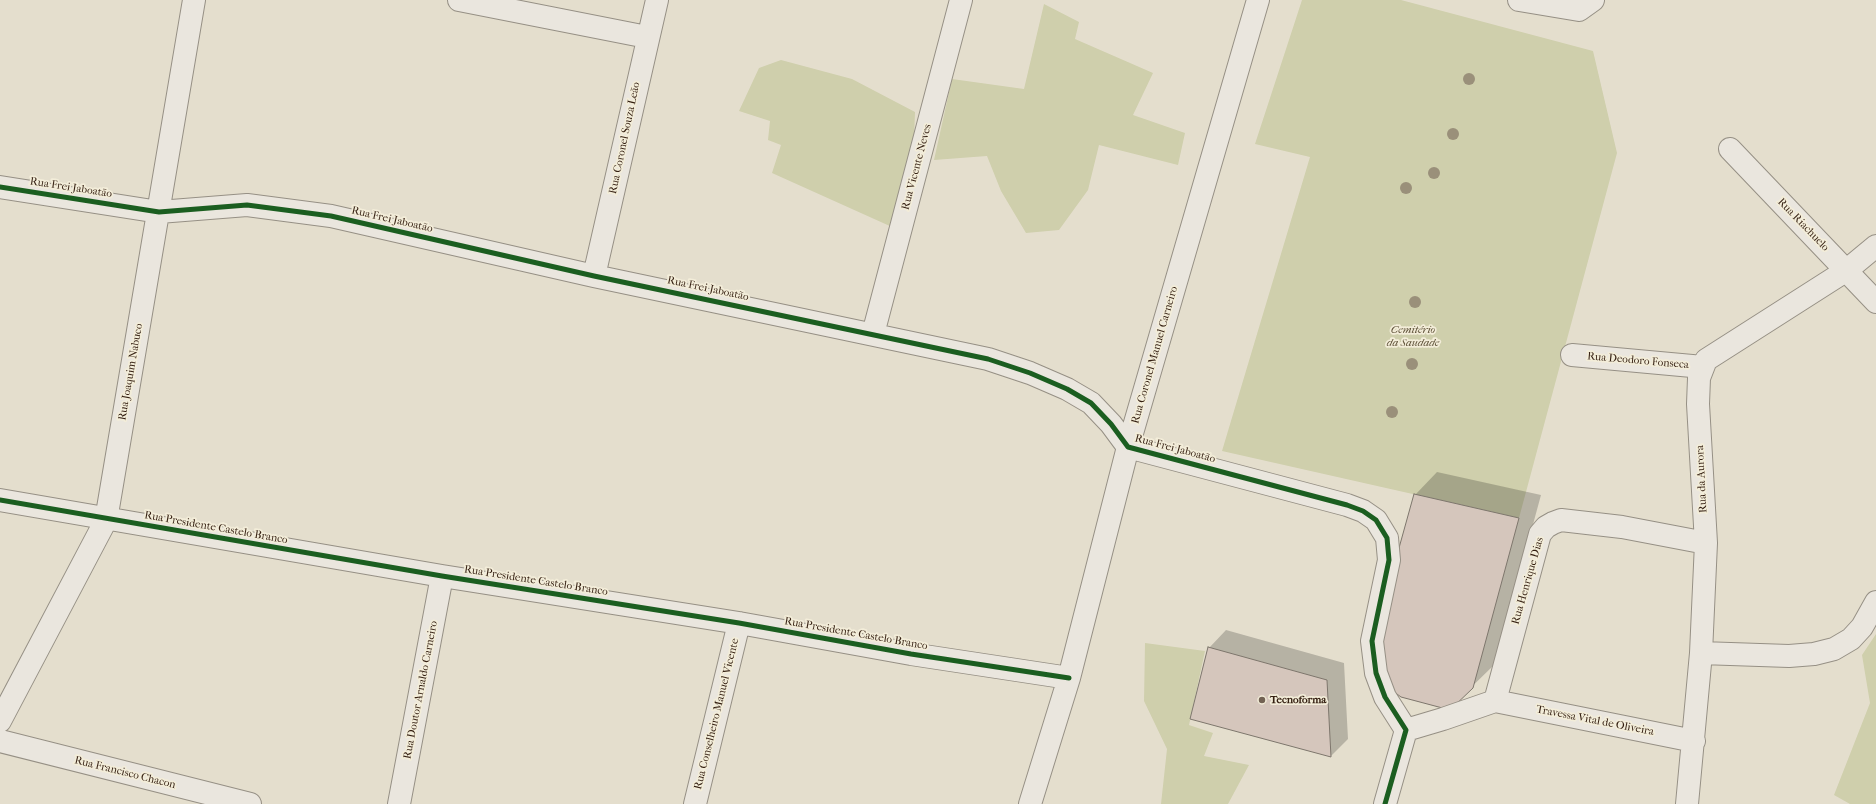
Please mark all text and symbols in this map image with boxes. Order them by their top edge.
street label: Rua Coronel Souza Leão [607,81,643,195]
street label: Rua Vicente Neves [899,123,935,211]
street label: Rua Frei Jaboatão [29,175,113,201]
street label: Rua Riachuelo [1774,196,1832,254]
street label: Rua Frei Jaboatão [350,204,434,236]
street label: Rua Frei Jaboatão [666,274,750,304]
street label: Rua Coronel Manuel Carneiro [1129,285,1181,425]
street label: Rua Joaquim Nabuco [116,322,146,422]
park label: Cemitério da Saudade [1387,323,1439,349]
street label: Rua Deodoro Fonseca [1587,350,1689,372]
street label: Rua Frei Jaboatão [1133,432,1217,466]
street label: Rua da Aurora [1694,445,1710,513]
street label: Rua Presidente Castelo Branco [143,509,289,547]
street label: Rua Henrique Dias [1509,536,1547,626]
street label: Rua Presidente Castelo Branco [463,563,609,599]
street label: Rua Presidente Castelo Branco [783,615,929,653]
street label: Rua Doutor Arnaldo Carneiro [401,620,441,760]
street label: Rua Conselheiro Manuel Vicente [692,637,742,791]
place label: Tecnoforma [1270,693,1326,707]
marker: Tecnoforma [1257,695,1267,705]
street label: Travessa Vital de Oliveira [1535,703,1655,739]
street label: Rua Francisco Chacon [73,754,177,792]

